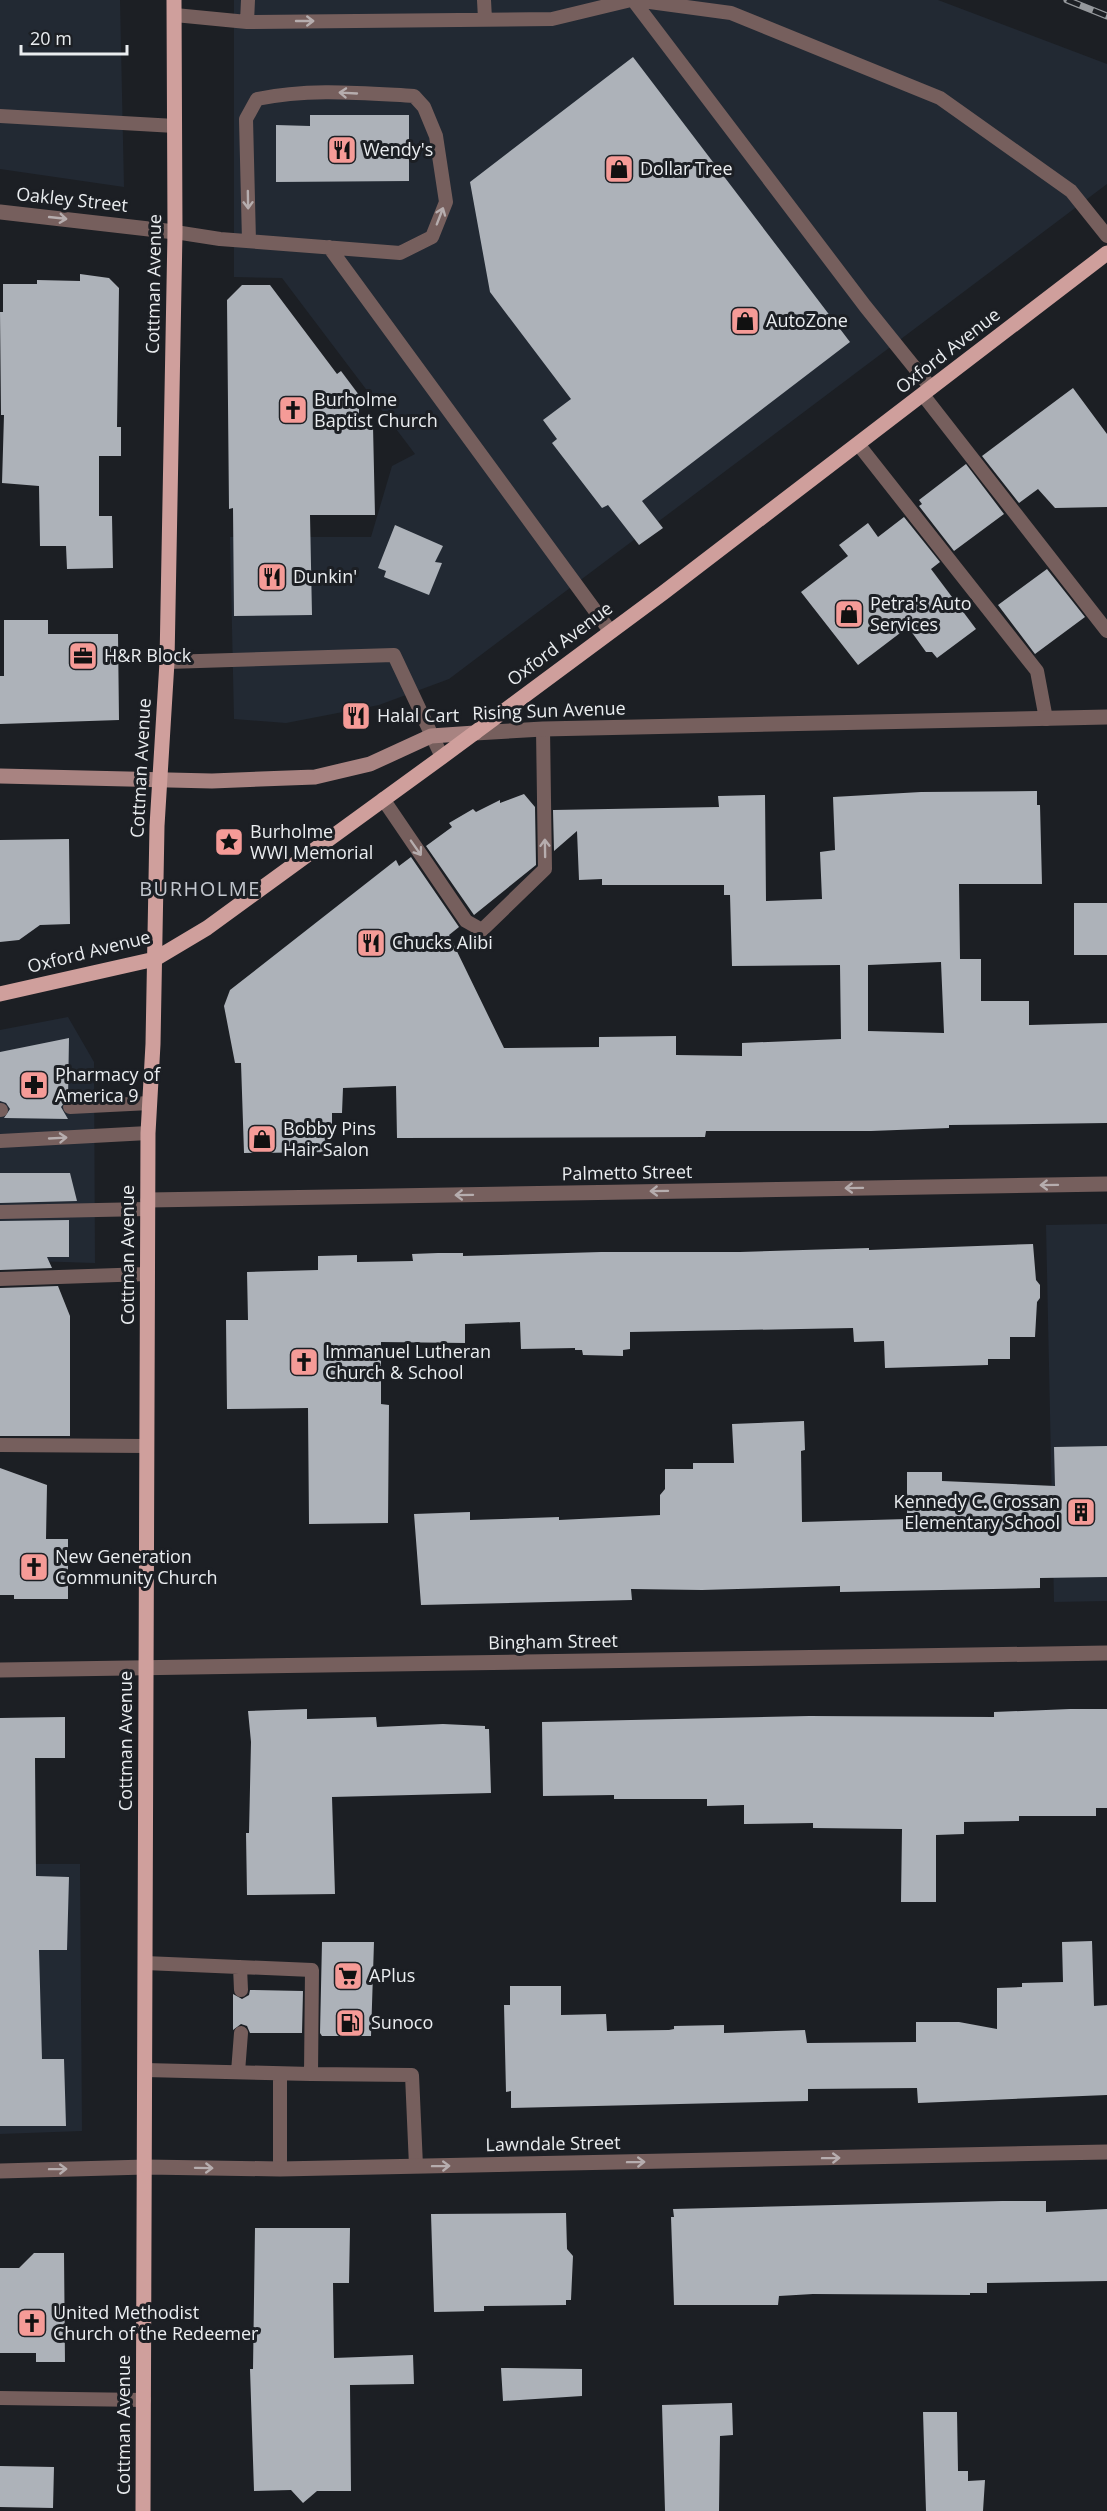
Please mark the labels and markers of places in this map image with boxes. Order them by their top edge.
restaurant icon: Wendy's [326,134,358,166]
place label: Wendy's [363,137,433,161]
shop icon: Dollar Tree [603,153,635,185]
place label: Dollar Tree [640,156,733,180]
shop icon: AutoZone [729,305,761,337]
place label: AutoZone [766,308,848,332]
place label: Burholme Baptist Church [314,387,438,432]
church icon: Burholme Baptist Church [277,394,309,426]
restaurant icon: Dunkin' [256,561,288,593]
place label: Dunkin' [293,564,357,588]
place label: Petra's Auto Services [870,591,972,636]
shop icon: Petra's Auto Services [833,598,865,630]
office icon: H&R Block [67,640,99,672]
place label: H&R Block [104,643,192,667]
restaurant icon: Halal Cart [340,700,372,732]
place label: Halal Cart [377,703,459,727]
place label: Burholme WWI Memorial [250,819,373,864]
place icon: Burholme WWI Memorial [213,826,245,858]
restaurant icon: Chucks Alibi [355,927,387,959]
place label: Chucks Alibi [392,930,493,954]
place label: Pharmacy of America 9 [55,1062,161,1107]
pharmacy icon: Pharmacy of America 9 [18,1069,50,1101]
place label: Bobby Pins Hair Salon [283,1116,376,1161]
shop icon: Bobby Pins Hair Salon [246,1123,278,1155]
place label: Immanuel Lutheran Church & School [325,1339,491,1384]
church icon: Immanuel Lutheran Church & School [288,1346,320,1378]
place label: Kennedy C. Crossan Elementary School [894,1489,1060,1534]
building icon: Kennedy C. Crossan Elementary School [1065,1496,1097,1528]
place label: New Generation Community Church [55,1544,218,1589]
church icon: New Generation Community Church [18,1551,50,1583]
supermarket icon: APlus [332,1960,364,1992]
place label: APlus [369,1963,415,1987]
fuel station icon: Sunoco [334,2007,366,2039]
place label: Sunoco [371,2010,433,2034]
place label: United Methodist Church of the Redeemer [53,2300,259,2345]
church icon: United Methodist Church of the Redeemer [16,2307,48,2339]

